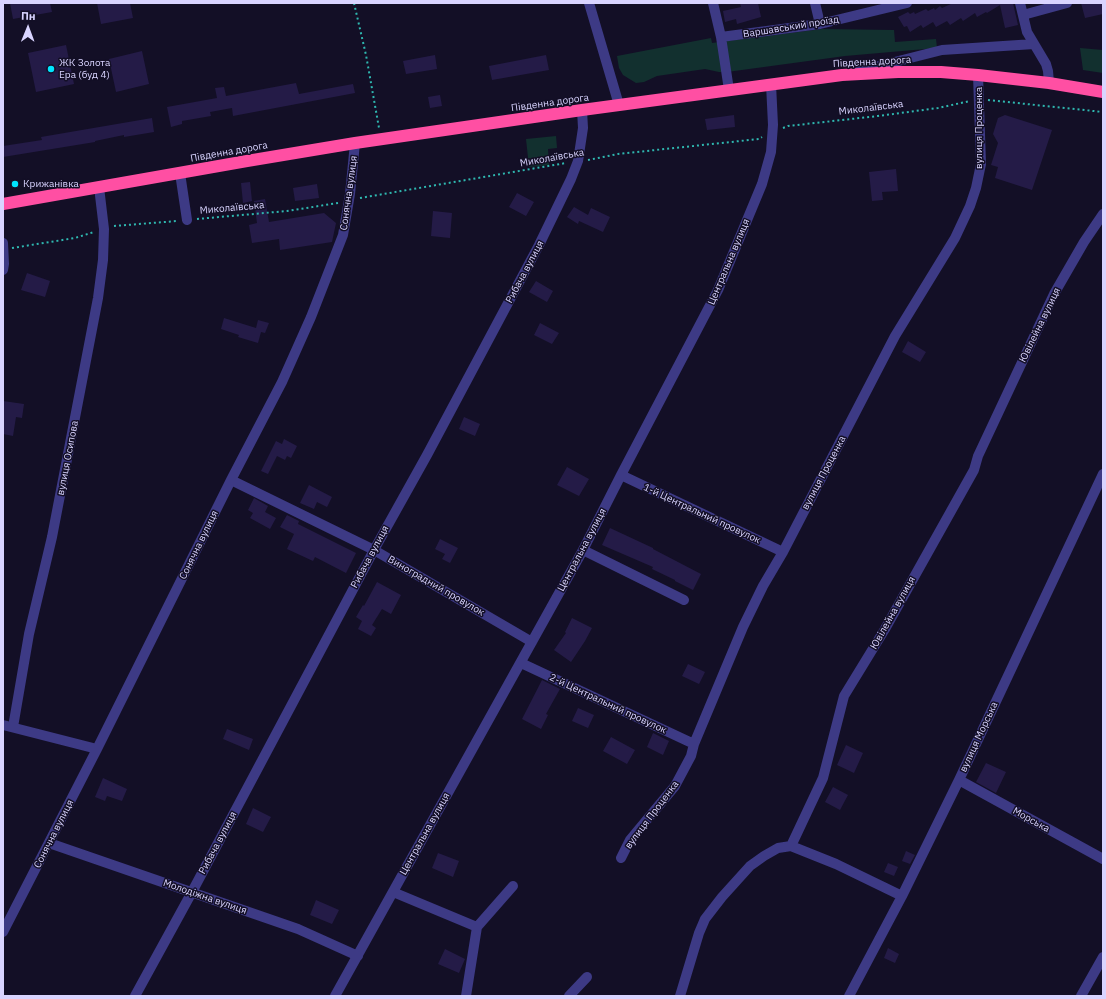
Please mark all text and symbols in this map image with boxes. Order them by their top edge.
north arrow [8,8,48,48]
text: Пн [21,9,36,23]
street label: Варшавський проїзд [742,13,840,41]
street label: Південна дорога [833,54,911,70]
place label: ЖК Золота Ера (буд 4) [59,57,110,80]
marker: ЖК Золота Ера (буд 4) [46,64,56,74]
street label: вулиця Проценка [973,87,985,169]
street label: Південна дорога [510,92,590,114]
street label: Миколаївська [838,98,904,118]
street label: Південна дорога [189,139,269,165]
street label: Миколаївська [519,146,585,170]
street label: Сонячна вулиця [338,155,360,231]
place label: Крижанiвка [23,178,79,190]
marker: Крижанiвка [10,179,20,189]
street label: Миколаївська [199,199,265,217]
street label: Центральна вулиця [705,217,753,307]
street label: Рибача вулиця [503,239,547,305]
street label: Ювілейна вулиця [1017,286,1063,364]
street label: вулиця Осипова [55,420,81,496]
street label: вулиця Проценка [799,434,849,512]
street label: 1-й Центральний провулок [642,482,762,546]
street label: Центральна вулиця [555,506,609,594]
street label: Сонячна вулиця [177,509,221,581]
street label: Рибача вулиця [348,524,392,590]
street label: Виноградний провулок [385,553,487,619]
street label: Ювілейна вулиця [868,574,918,652]
street label: 2-й Центральний провулок [548,672,668,736]
street label: вулиця Морська [957,700,1001,774]
street label: вулиця Проценка [623,779,681,851]
street label: Центральна вулиця [397,791,453,877]
street label: Сонячна вулиця [32,798,76,870]
street label: Морська [1010,805,1052,835]
street label: Рибача вулиця [196,810,240,876]
street label: Молодіжна вулиця [162,877,248,917]

